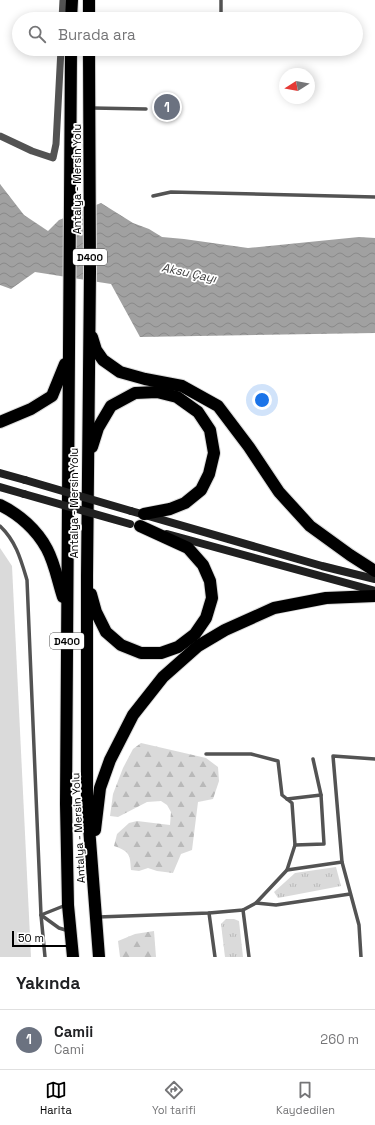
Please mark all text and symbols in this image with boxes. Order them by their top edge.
search box [12,12,363,56]
icon: search [26,23,48,45]
text: Burada ara [58,25,136,44]
north arrow [279,68,315,104]
pin: 1 [154,92,180,122]
street label: Antalya - Mersin Yolu [70,124,84,234]
road number: D400 [73,249,107,265]
water label: Aksu Çayı [160,259,219,287]
your location [252,390,272,410]
street label: Antalya - Mersin Yolu [67,448,81,558]
road number: D400 [50,633,84,649]
street label: Antalya - Mersin Yolu [68,772,88,884]
scale bar [12,929,71,948]
text: 50 m [18,931,44,945]
text: Yakında [16,972,80,994]
text: Camii [54,1022,93,1041]
text: 1 [26,1031,32,1048]
text: 260 m [320,1031,359,1048]
text: Cami [54,1041,84,1058]
tab: Harita [40,1079,72,1117]
tab: Yol tarifi [152,1079,196,1117]
tab: Kaydedilen [276,1079,335,1117]

